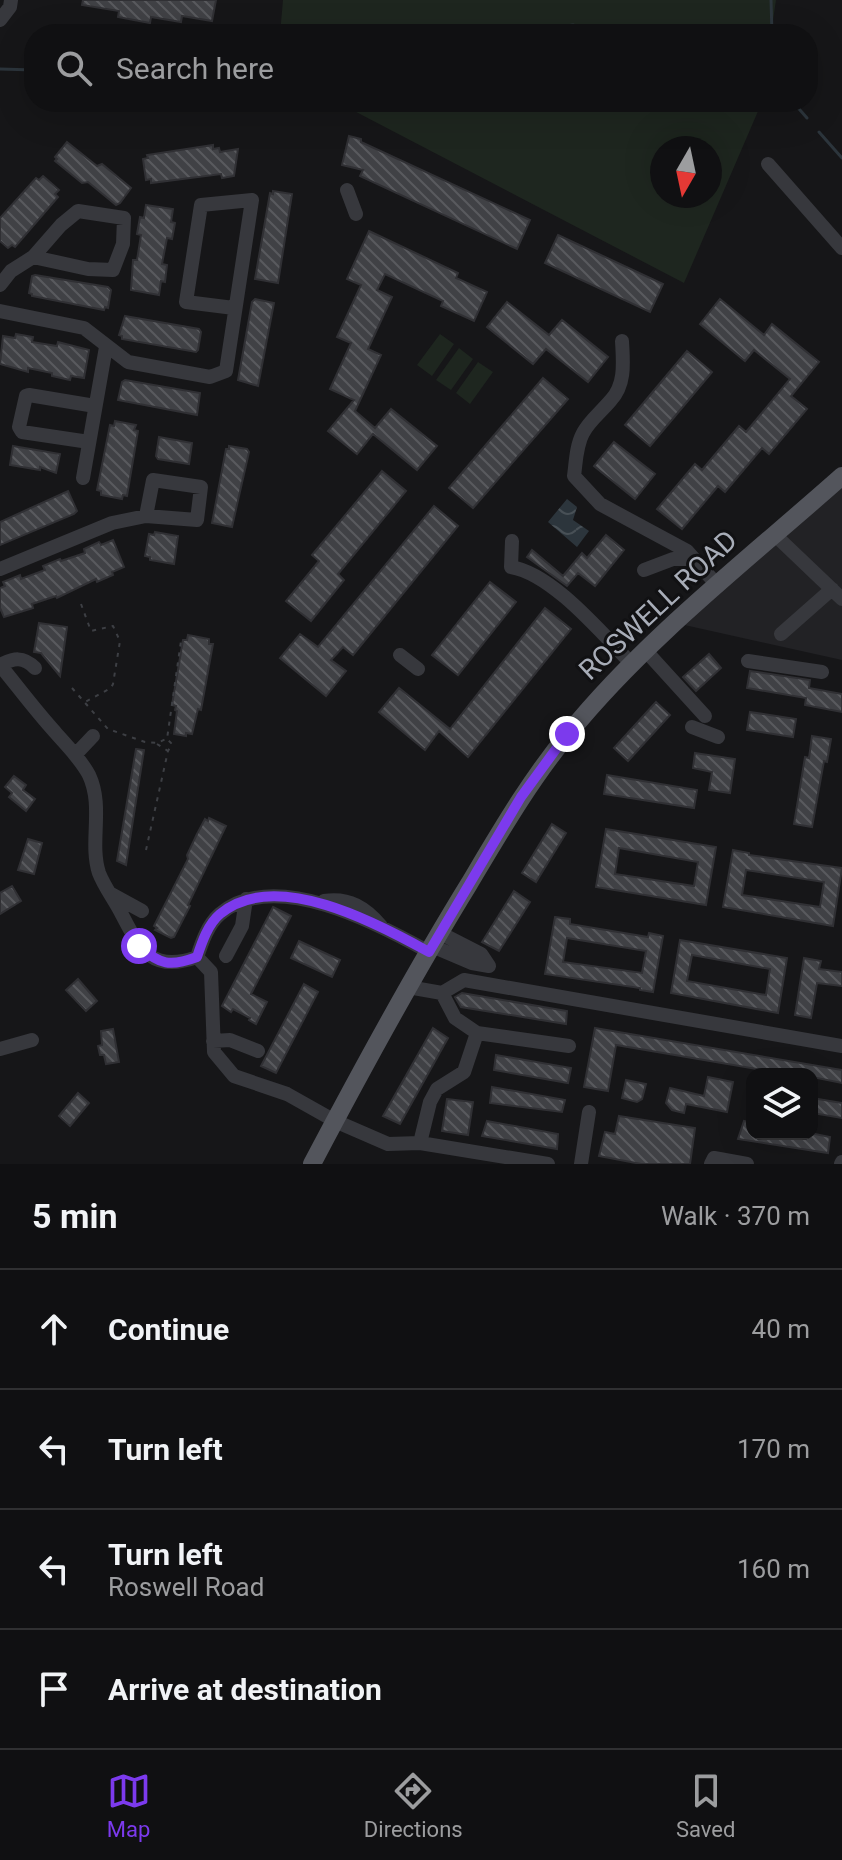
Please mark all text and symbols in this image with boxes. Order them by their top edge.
search box [24,24,818,112]
icon: search [52,46,96,90]
text: Search here [116,51,274,86]
north arrow [650,136,722,208]
street label: ROSWELL ROAD [572,523,744,687]
route end [549,716,585,752]
route start [121,928,157,964]
map controls [746,1068,818,1140]
button: layers [746,1068,818,1140]
text: 5 min [32,1196,117,1236]
text: Walk · 370 m [661,1201,810,1231]
icon: ahead [32,1307,76,1351]
text: Continue [108,1312,229,1347]
text: 40 m [752,1314,810,1344]
icon: left [32,1427,76,1471]
text: Turn left [108,1432,223,1467]
text: 170 m [737,1434,810,1464]
text: Turn left [108,1537,223,1572]
icon: left [32,1547,76,1591]
text: 160 m [737,1554,810,1584]
text: Roswell Road [108,1572,264,1602]
icon: arrive [32,1667,76,1711]
text: Arrive at destination [108,1672,382,1707]
tab: Map [107,1769,151,1842]
tab: Directions [364,1769,463,1842]
tab: Saved [676,1769,735,1842]

